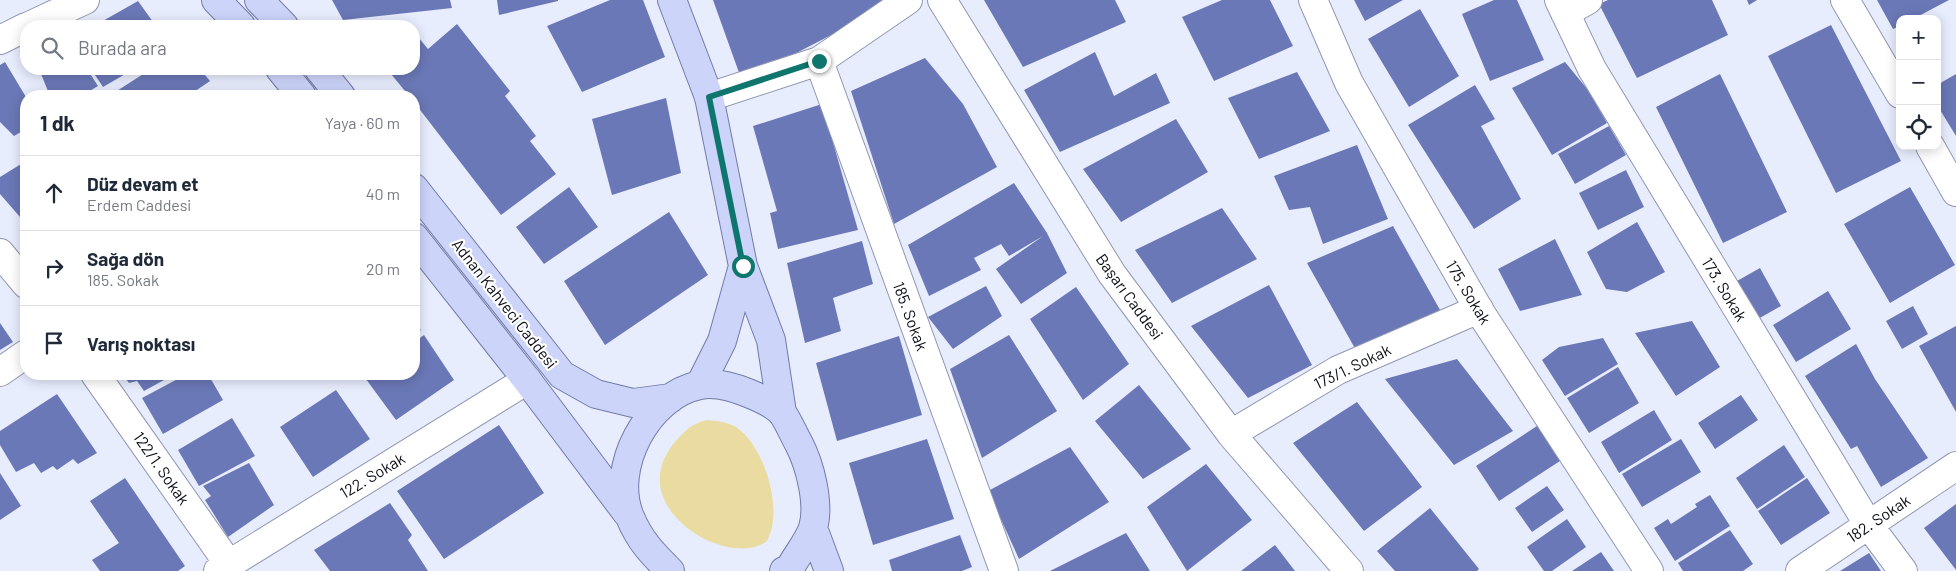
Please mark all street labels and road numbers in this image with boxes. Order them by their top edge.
street label: Adnan Kahveci Caddesi [449,235,561,371]
street label: Başarı Caddesi [1093,249,1167,343]
street label: 173. Sokak [1699,254,1751,324]
street label: 175. Sokak [1443,257,1495,327]
street label: 185. Sokak [890,279,932,353]
street label: 173/1. Sokak [1310,339,1394,393]
street label: 122/1. Sokak [130,428,194,508]
street label: 122. Sokak [336,448,408,502]
street label: 182. Sokak [1843,490,1913,546]

